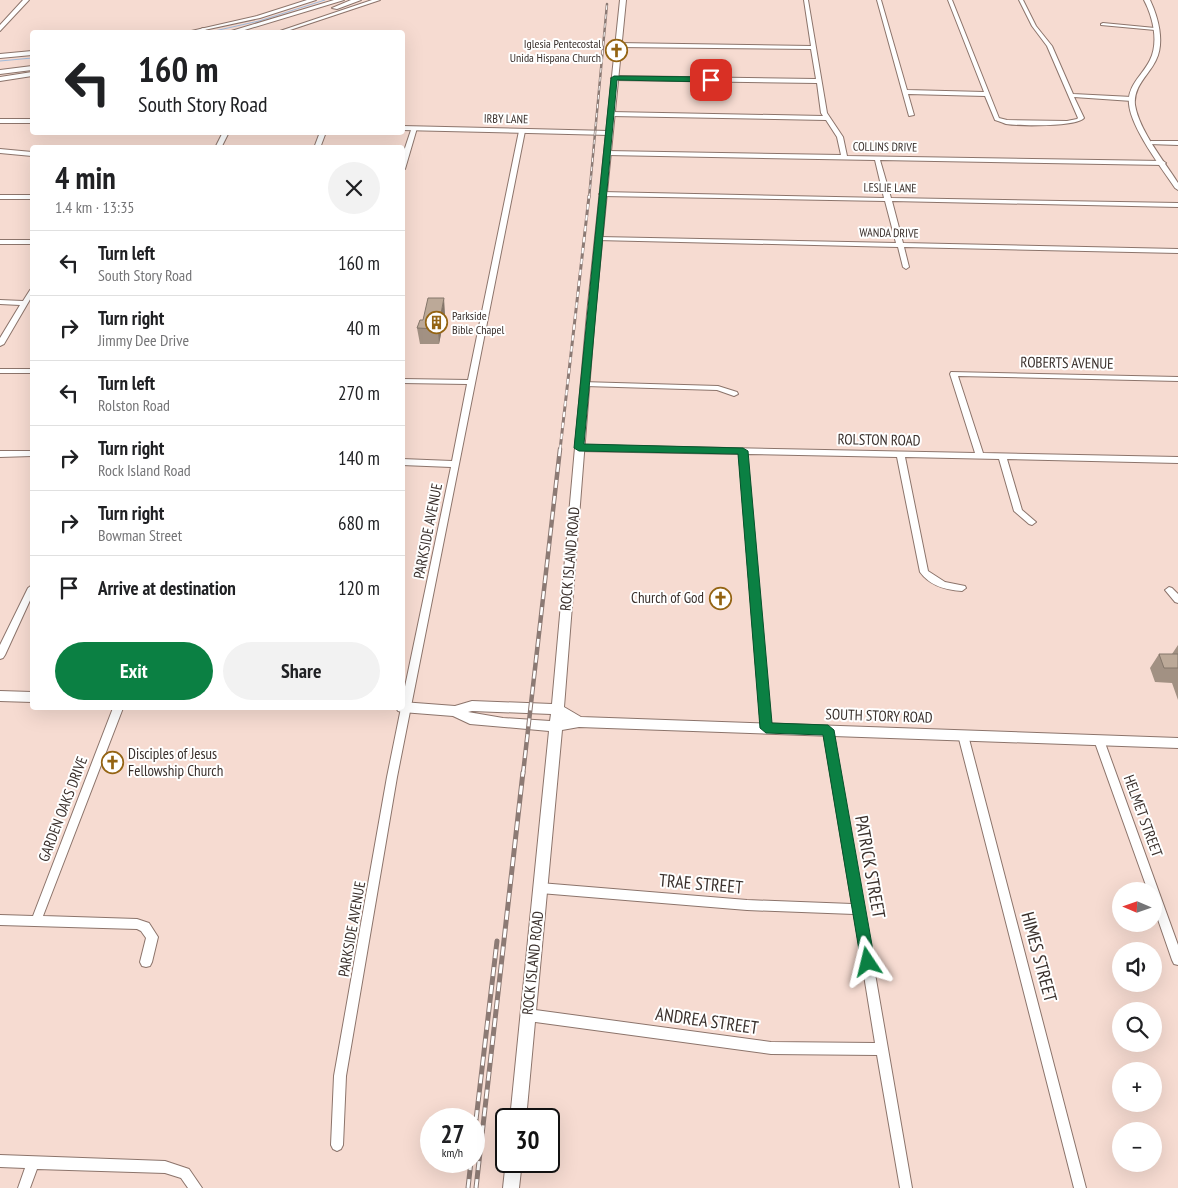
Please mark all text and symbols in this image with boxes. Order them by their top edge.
place label: Iglesia Pentecostal Unida Hispana Church [510,36,601,65]
church icon: Iglesia Pentecostal Unida Hispana Church [605,39,629,63]
text: 160 m [138,46,219,92]
icon: left [55,50,120,115]
pin [690,59,732,101]
icon: arrive [697,66,725,94]
text: South Story Road [138,90,268,118]
street label: IRBY LANE [484,111,528,126]
street label: COLLINS DRIVE [853,138,917,155]
text: 4 min [55,158,116,197]
button: close [328,162,380,214]
street label: LESLIE LANE [863,180,917,195]
text: 1.4 km · 13:35 [55,197,135,217]
street label: WANDA DRIVE [859,224,919,241]
text: Turn left [98,241,155,265]
icon: left [55,249,83,277]
text: 160 m [338,251,380,275]
text: South Story Road [98,265,192,285]
text: Turn right [98,306,164,330]
place label: Parkside Bible Chapel [452,308,505,337]
building icon: Parkside Bible Chapel [424,311,448,335]
icon: right [55,314,83,342]
text: 40 m [347,316,380,340]
text: Jimmy Dee Drive [98,330,189,350]
street label: ROBERTS AVENUE [1020,352,1114,373]
text: Turn left [98,371,155,395]
icon: left [55,379,83,407]
text: 270 m [338,381,380,405]
text: Rolston Road [98,395,170,415]
street label: ROLSTON ROAD [837,429,921,450]
text: Turn right [98,436,164,460]
icon: right [55,444,83,472]
text: 140 m [338,446,380,470]
text: Rock Island Road [98,460,191,480]
street label: PARKSIDE AVENUE [409,482,446,580]
text: Turn right [98,501,164,525]
street label: ROCK ISLAND ROAD [555,506,584,612]
icon: right [55,509,83,537]
text: 680 m [338,511,380,535]
text: Bowman Street [98,525,182,545]
icon: arrive [55,574,83,602]
text: Arrive at destination [98,576,236,600]
text: 120 m [338,576,380,600]
church icon: Church of God [708,586,732,610]
place label: Church of God [631,588,704,607]
button: Exit [55,642,213,700]
button: Share [223,642,380,700]
street label: SOUTH STORY ROAD [825,704,933,727]
place label: Disciples of Jesus Fellowship Church [128,744,223,780]
church icon: Disciples of Jesus Fellowship Church [100,751,124,775]
street label: GARDEN OAKS DRIVE [34,754,91,864]
street label: HELMET STREET [1120,772,1167,860]
street label: PATRICK STREET [850,814,891,920]
street label: TRAE STREET [658,868,744,899]
street label: PARKSIDE AVENUE [334,880,369,978]
north arrow [1112,882,1162,932]
map controls [1112,882,1162,1172]
street label: HIMES STREET [1016,909,1063,1004]
street label: ROCK ISLAND ROAD [518,910,547,1016]
position arrow [841,935,893,987]
button: sound [1112,942,1162,992]
street label: ANDREA STREET [654,1002,760,1039]
button: search [1112,1002,1162,1052]
button: + [1112,1062,1162,1112]
speed limit sign: 30 [495,1108,560,1173]
text: 27 [441,1118,464,1150]
button: − [1112,1122,1162,1172]
text: km/h [442,1145,463,1160]

